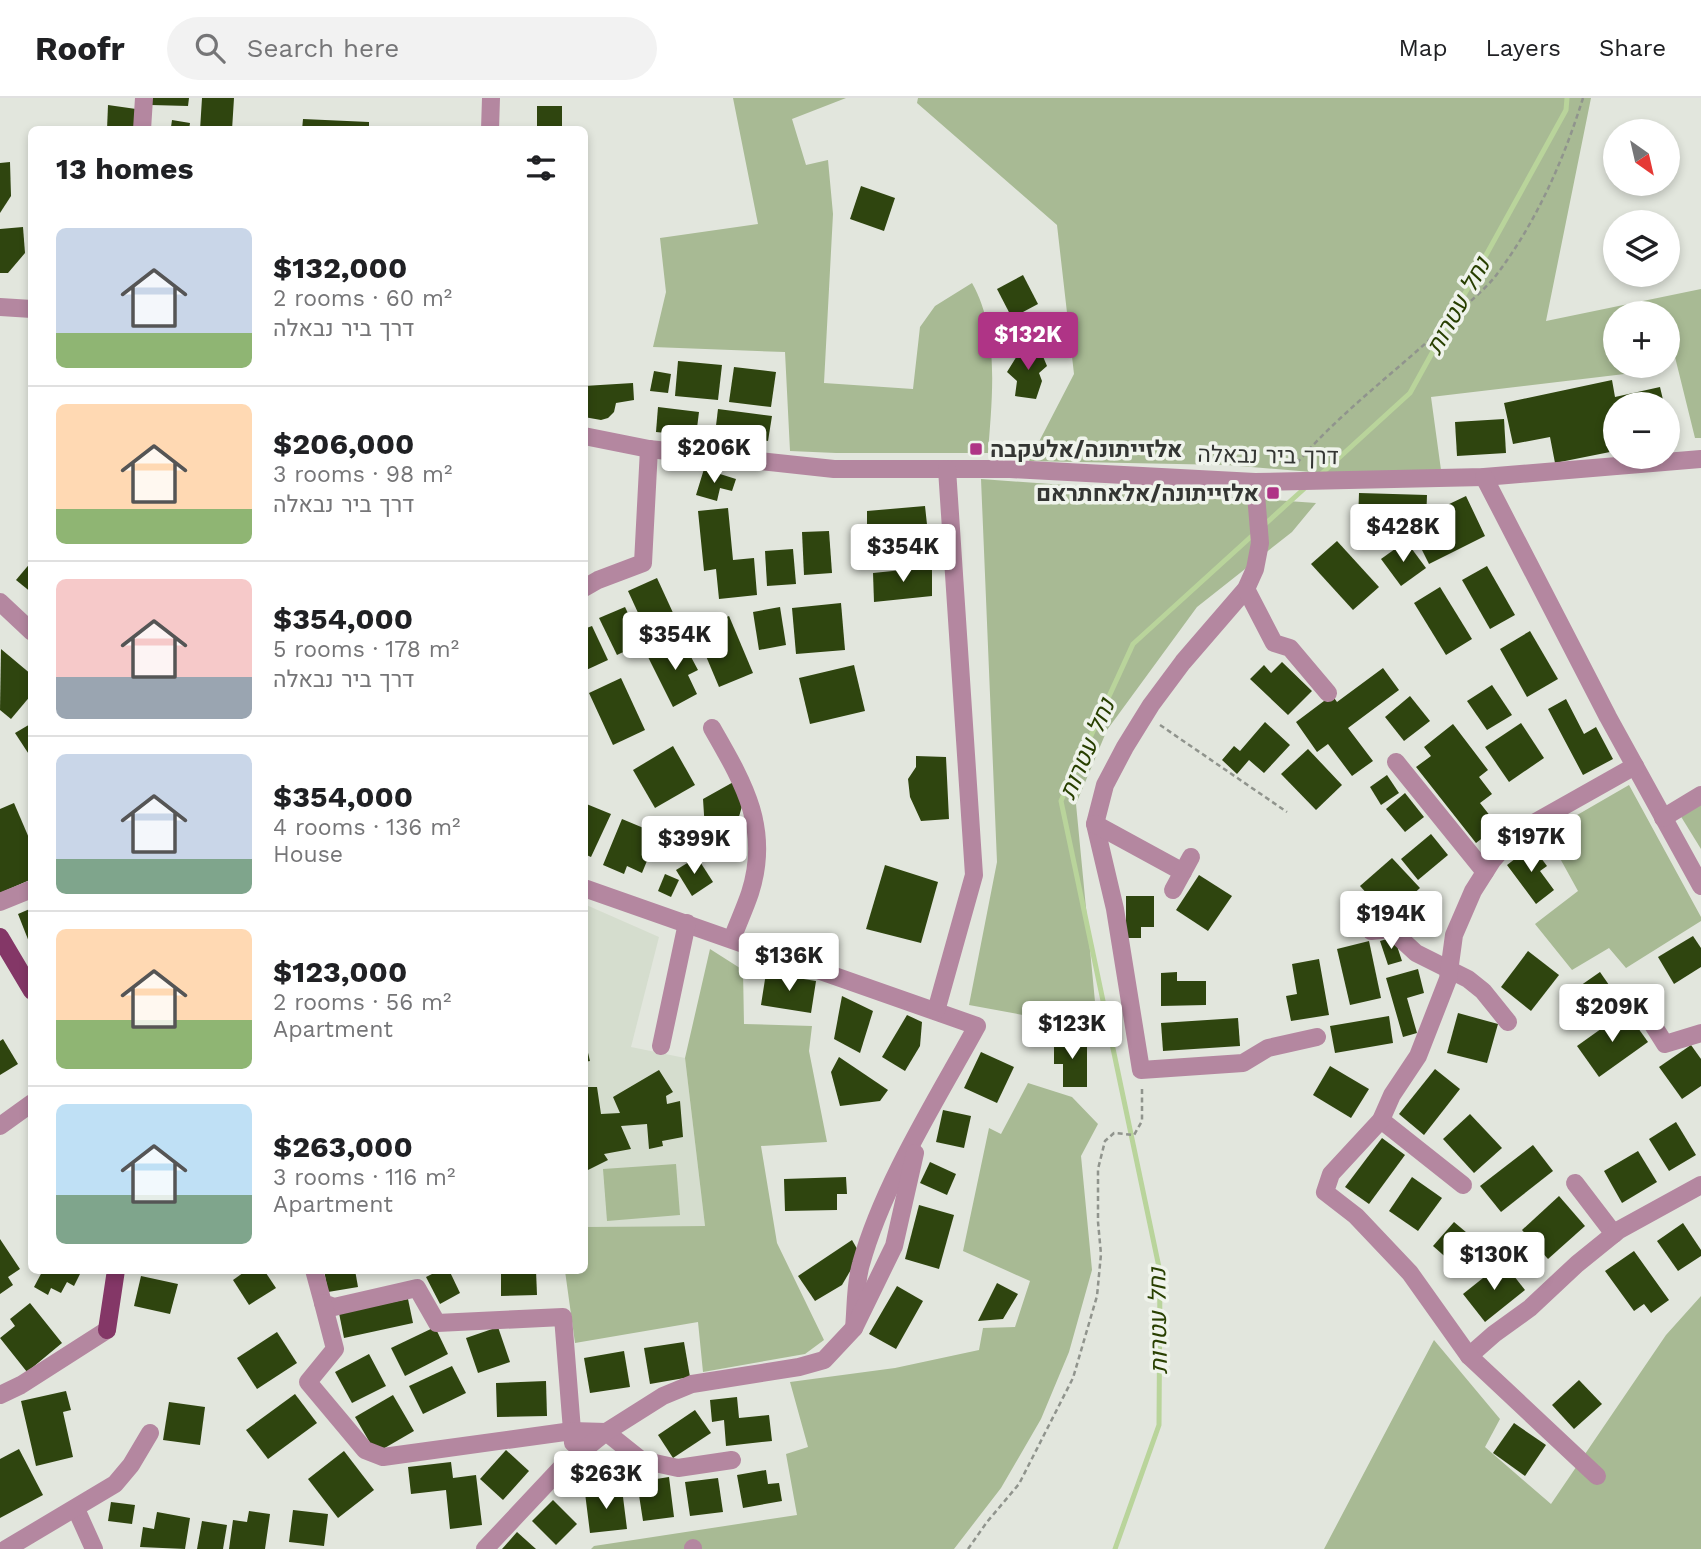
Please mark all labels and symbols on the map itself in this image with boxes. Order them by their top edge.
north arrow [1603,119,1680,196]
water label: נחל עטרות [1420,251,1497,359]
pin: $132K [979,313,1077,372]
pin: $206K [665,426,763,485]
place label: אלזייתונה/אלעקבה [990,436,1182,463]
marker: אלזייתונה/אלעקבה [968,441,984,457]
street label: דרך ביר נבאלה [1197,441,1339,470]
place label: אלזייתונה/אלאחתראם [1036,480,1259,507]
marker: אלזייתונה/אלאחתראם [1265,485,1281,501]
pin: $428K [1354,504,1452,564]
pin: $354K [854,524,952,584]
pin: $354K [626,612,724,672]
water label: נחל עטרות [1053,693,1122,803]
pin: $197K [1482,814,1580,874]
pin: $399K [645,816,743,876]
pin: $194K [1342,892,1440,951]
pin: $136K [740,934,838,993]
pin: $209K [1563,984,1661,1044]
pin: $123K [1023,1002,1121,1061]
pin: $130K [1445,1232,1543,1292]
water label: נחל עטרות [1143,1265,1173,1374]
pin: $263K [557,1452,655,1511]

